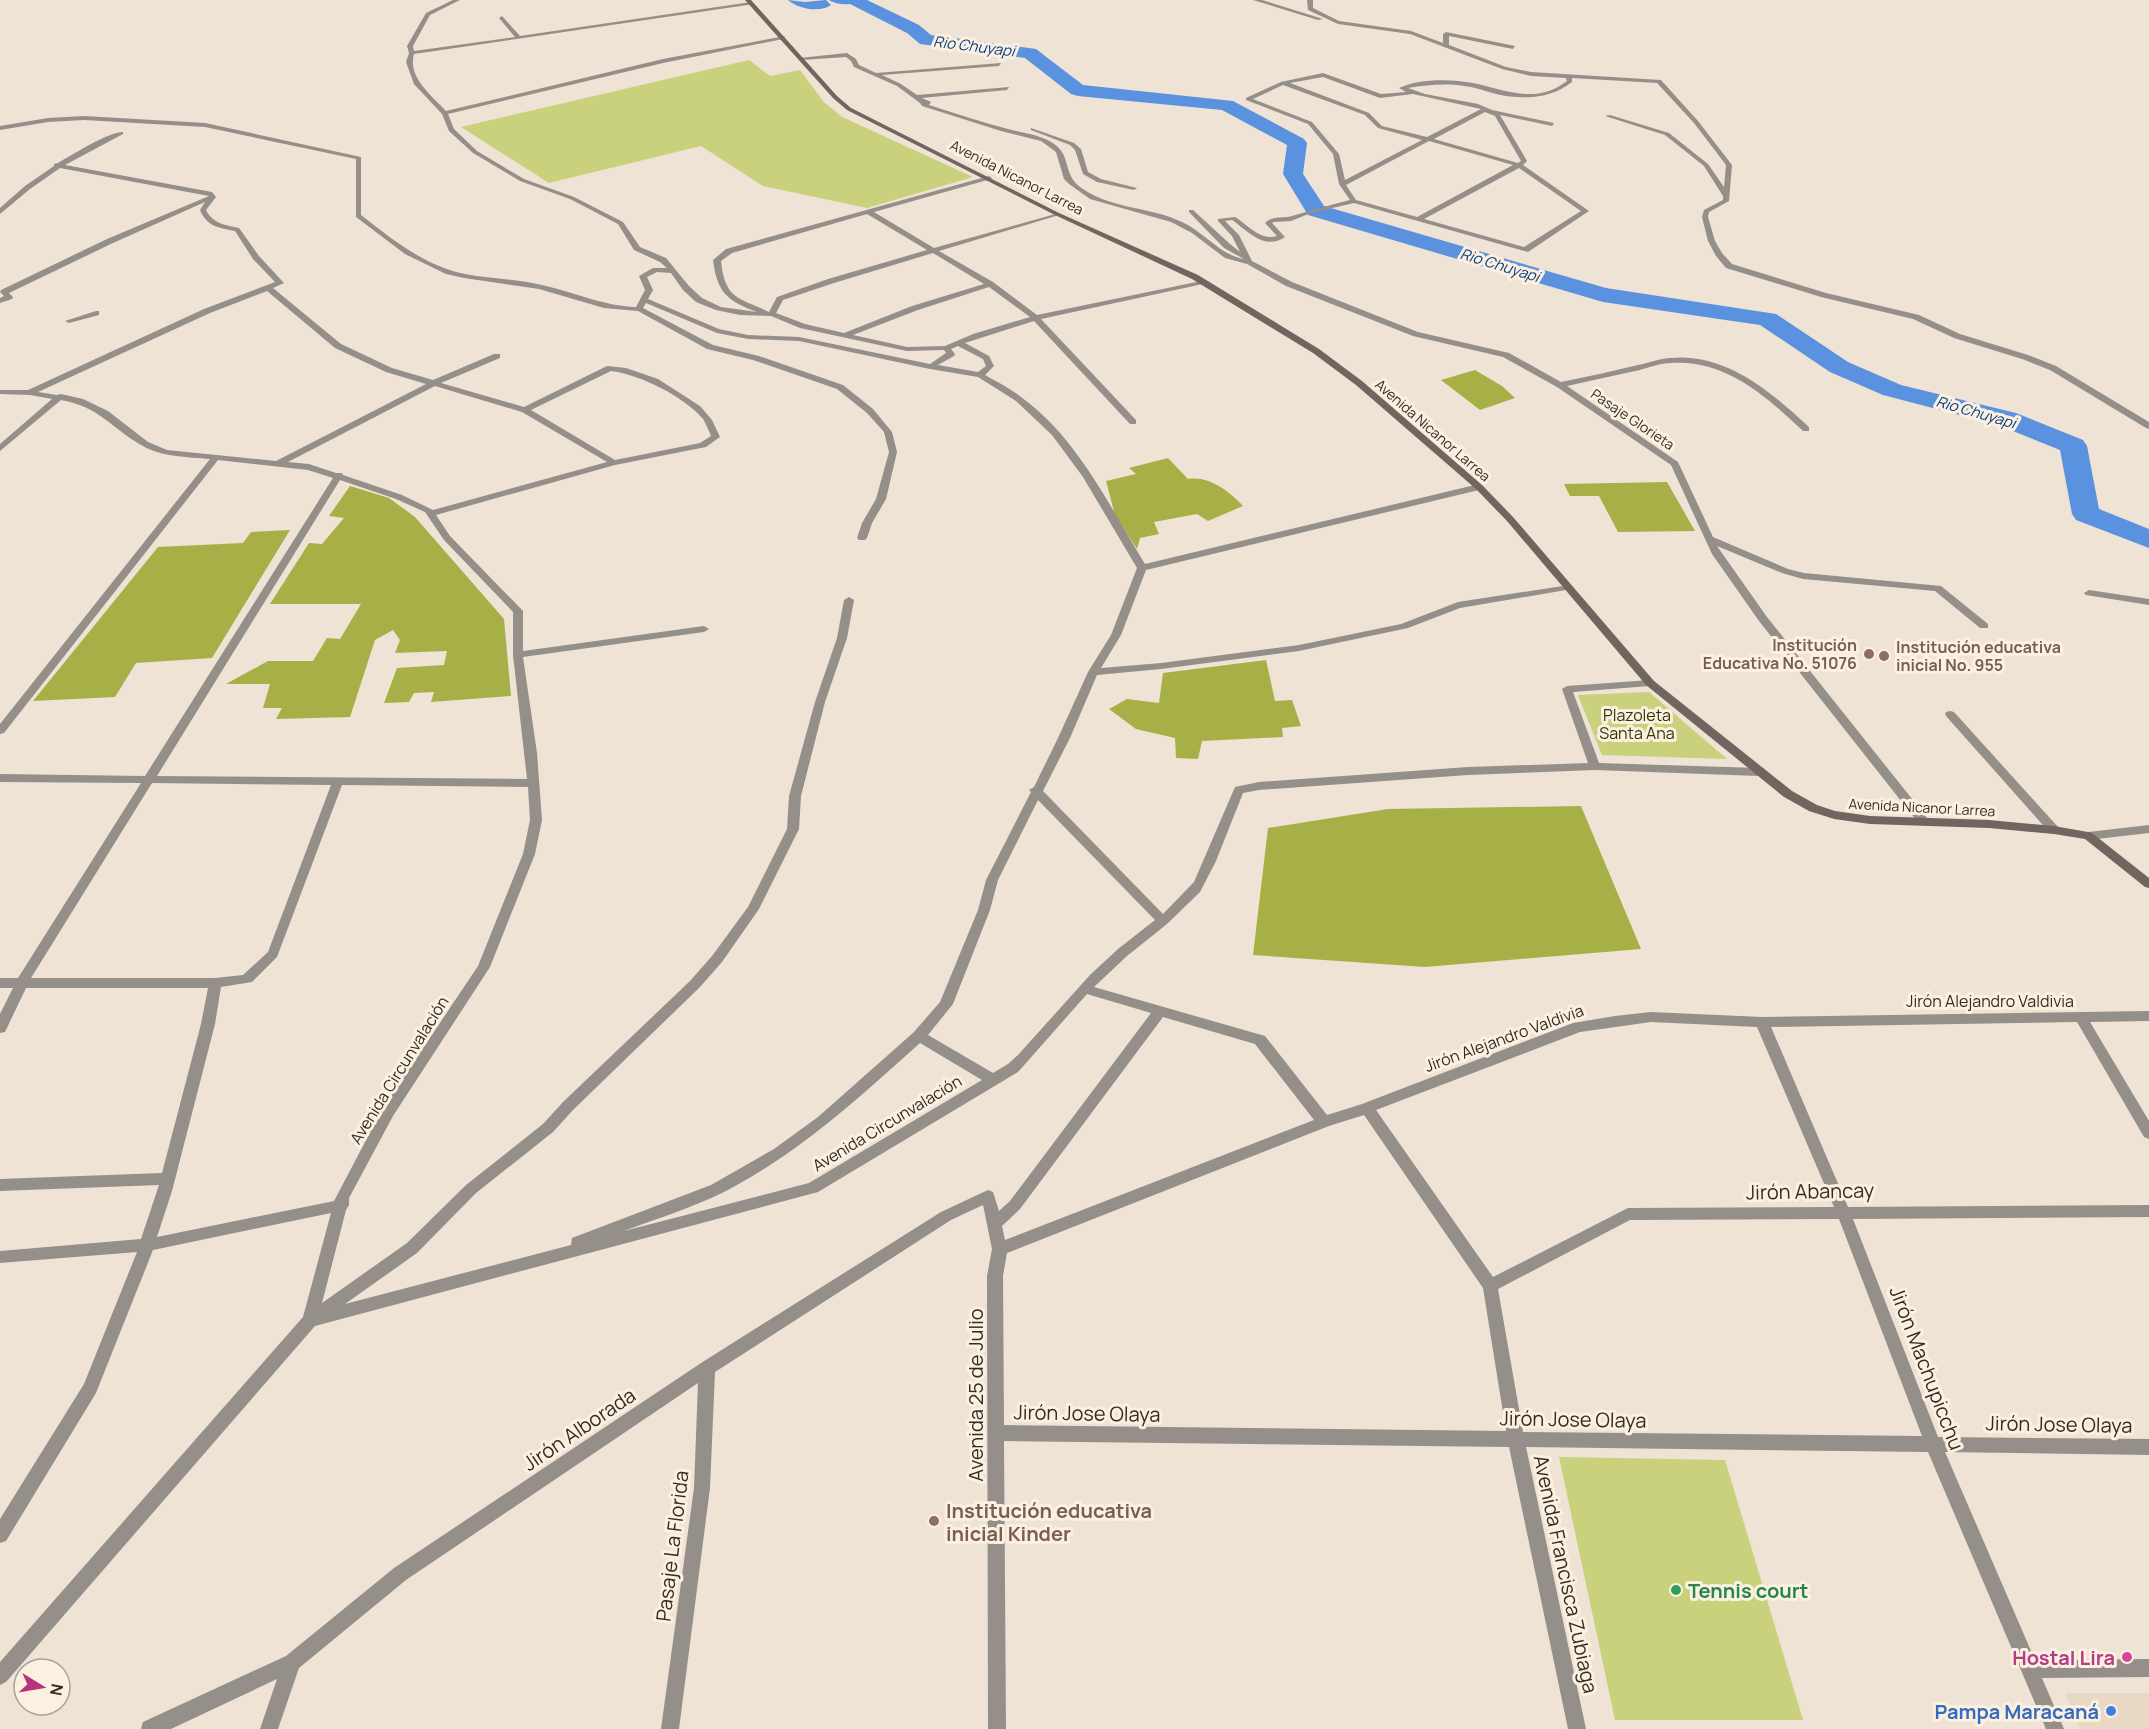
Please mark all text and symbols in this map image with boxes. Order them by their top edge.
water label: Rio Chuyapi [932,31,1018,62]
street label: Avenida Nicanor Larrea [947,135,1087,219]
water label: Rio Chuyapi [1458,243,1545,288]
street label: Avenida Nicanor Larrea [1371,375,1495,485]
street label: Pasaje Glorieta [1588,384,1678,454]
water label: Rio Chuyapi [1934,391,2021,434]
place label: Institución Educativa No. 51076 [1703,634,1857,674]
place label: Institución educativa inicial No. 955 [1896,636,2061,676]
marker: Institución Educativa No. 51076 [1862,647,1876,661]
marker: Institución educativa inicial No. 955 [1877,649,1891,663]
park label: Plazoleta Santa Ana [1599,704,1675,744]
street label: Avenida Nicanor Larrea [1848,794,1996,820]
street label: Jirón Alejandro Valdivia [1906,990,2074,1012]
street label: Avenida Circunvalación [345,992,453,1148]
street label: Jirón Alejandro Valdivia [1421,999,1587,1077]
street label: Avenida Circunvalación [808,1070,966,1176]
street label: Jirón Abancay [1746,1176,1875,1206]
street label: Jirón Machupicchu [1883,1282,1971,1454]
street label: Avenida 25 de Julio [962,1308,989,1482]
street label: Jirón Alborada [517,1381,641,1477]
street label: Jirón Jose Olaya [1013,1398,1161,1428]
street label: Jirón Jose Olaya [1499,1404,1647,1434]
street label: Jirón Jose Olaya [1985,1409,2133,1439]
street label: Avenida Francisca Zubiaga [1528,1452,1604,1696]
street label: Pasaje La Florida [649,1469,695,1623]
place label: Institución educativa inicial Kinder [946,1497,1152,1547]
marker: Institución educativa inicial Kinder [927,1514,941,1528]
place label: Tennis court [1688,1577,1808,1604]
marker: Tennis court [1669,1583,1683,1597]
place label: Hostal Lira [2012,1644,2115,1671]
marker: Hostal Lira [2120,1650,2134,1664]
north arrow [12,1657,72,1717]
text: N [45,1682,69,1698]
place label: Pampa Maracaná [1934,1698,2099,1725]
marker: Pampa Maracaná [2104,1704,2118,1718]

